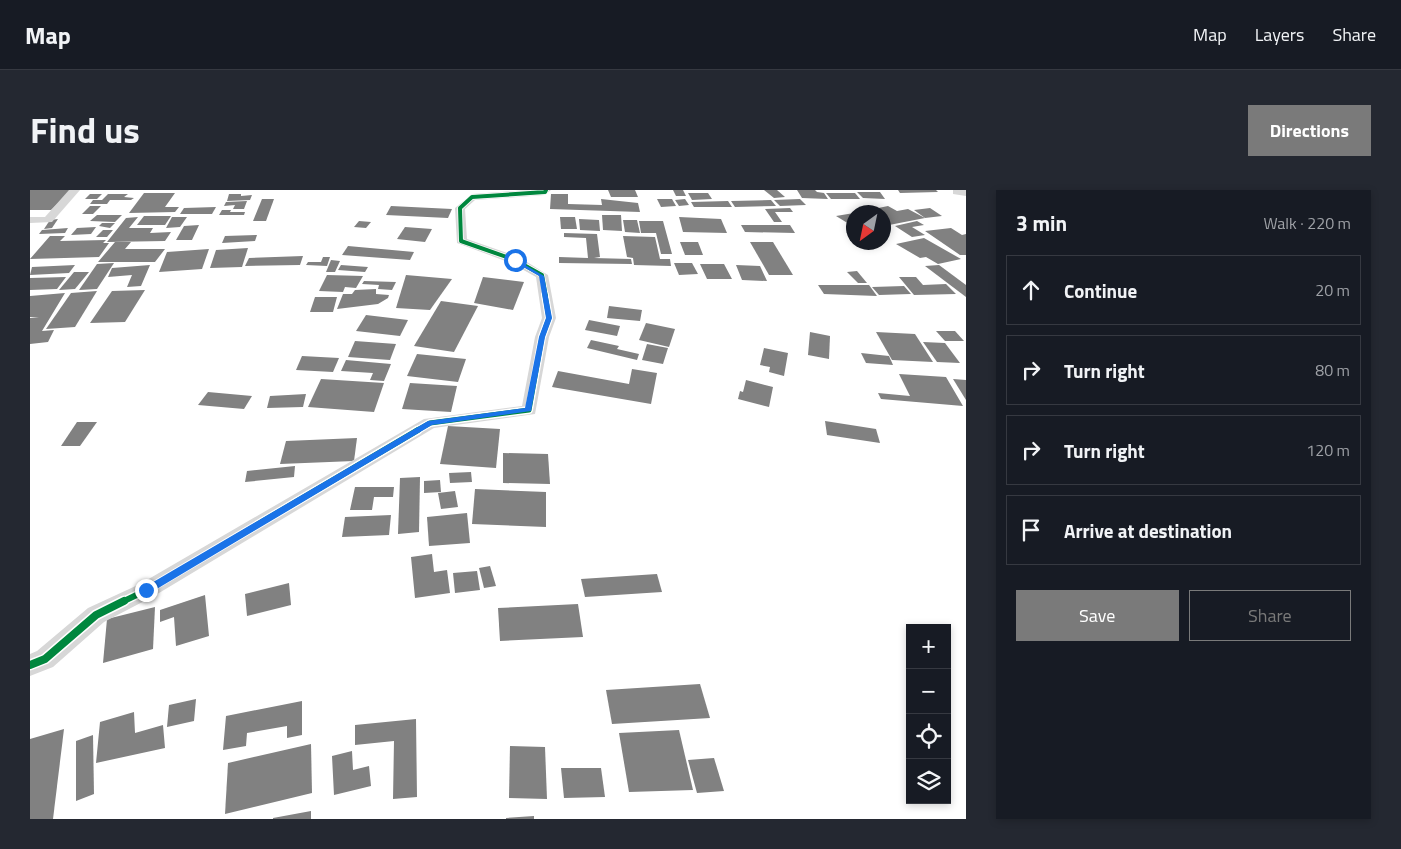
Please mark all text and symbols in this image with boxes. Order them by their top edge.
text: Map [25,17,71,53]
text: Map [1193,21,1227,48]
text: Layers [1255,21,1304,48]
text: Share [1332,21,1376,48]
text: Find us [30,103,140,157]
button: Directions [1248,105,1371,156]
north arrow [846,205,891,250]
text: 3 min [1016,207,1067,239]
text: Walk · 220 m [1263,211,1351,235]
route start [504,249,527,272]
icon: ahead [1017,276,1045,304]
text: Continue [1064,276,1137,305]
text: 20 m [1315,278,1350,302]
icon: right [1017,356,1045,384]
text: Turn right [1064,356,1145,385]
text: 80 m [1315,358,1350,382]
icon: right [1017,436,1045,464]
text: Turn right [1064,436,1145,465]
text: 120 m [1306,438,1350,462]
icon: arrive [1017,516,1045,544]
text: Arrive at destination [1064,516,1232,545]
route end [135,579,158,602]
button: Save [1016,590,1179,641]
button: Share [1189,590,1351,641]
map controls [906,624,951,804]
button: + [906,624,951,669]
button: − [906,669,951,714]
button: locate [906,714,951,759]
button: layers [906,759,951,804]

